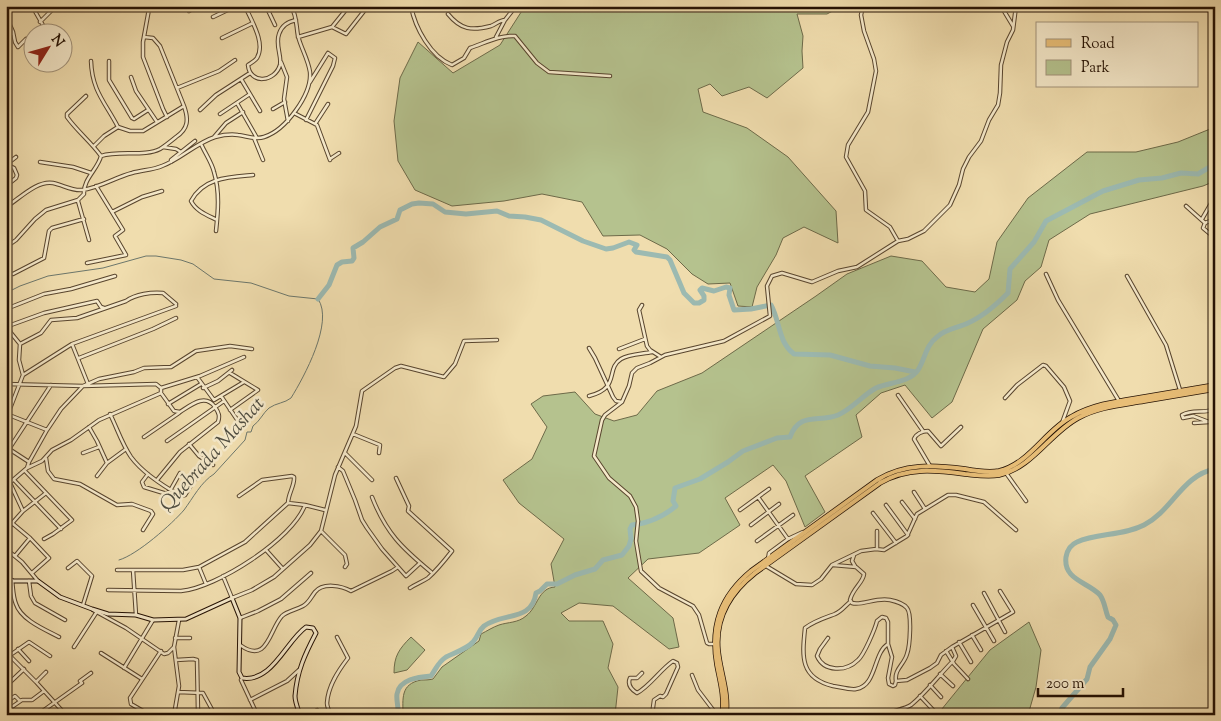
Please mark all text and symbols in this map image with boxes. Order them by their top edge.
north arrow [22,22,72,72]
legend [1036,22,1198,88]
text: N [45,31,68,52]
text: Road [1081,34,1115,55]
text: Park [1081,58,1110,79]
water label: Quebrada Mashat [154,391,272,519]
scale bar [1038,666,1124,698]
text: 200 m [1046,674,1085,695]

